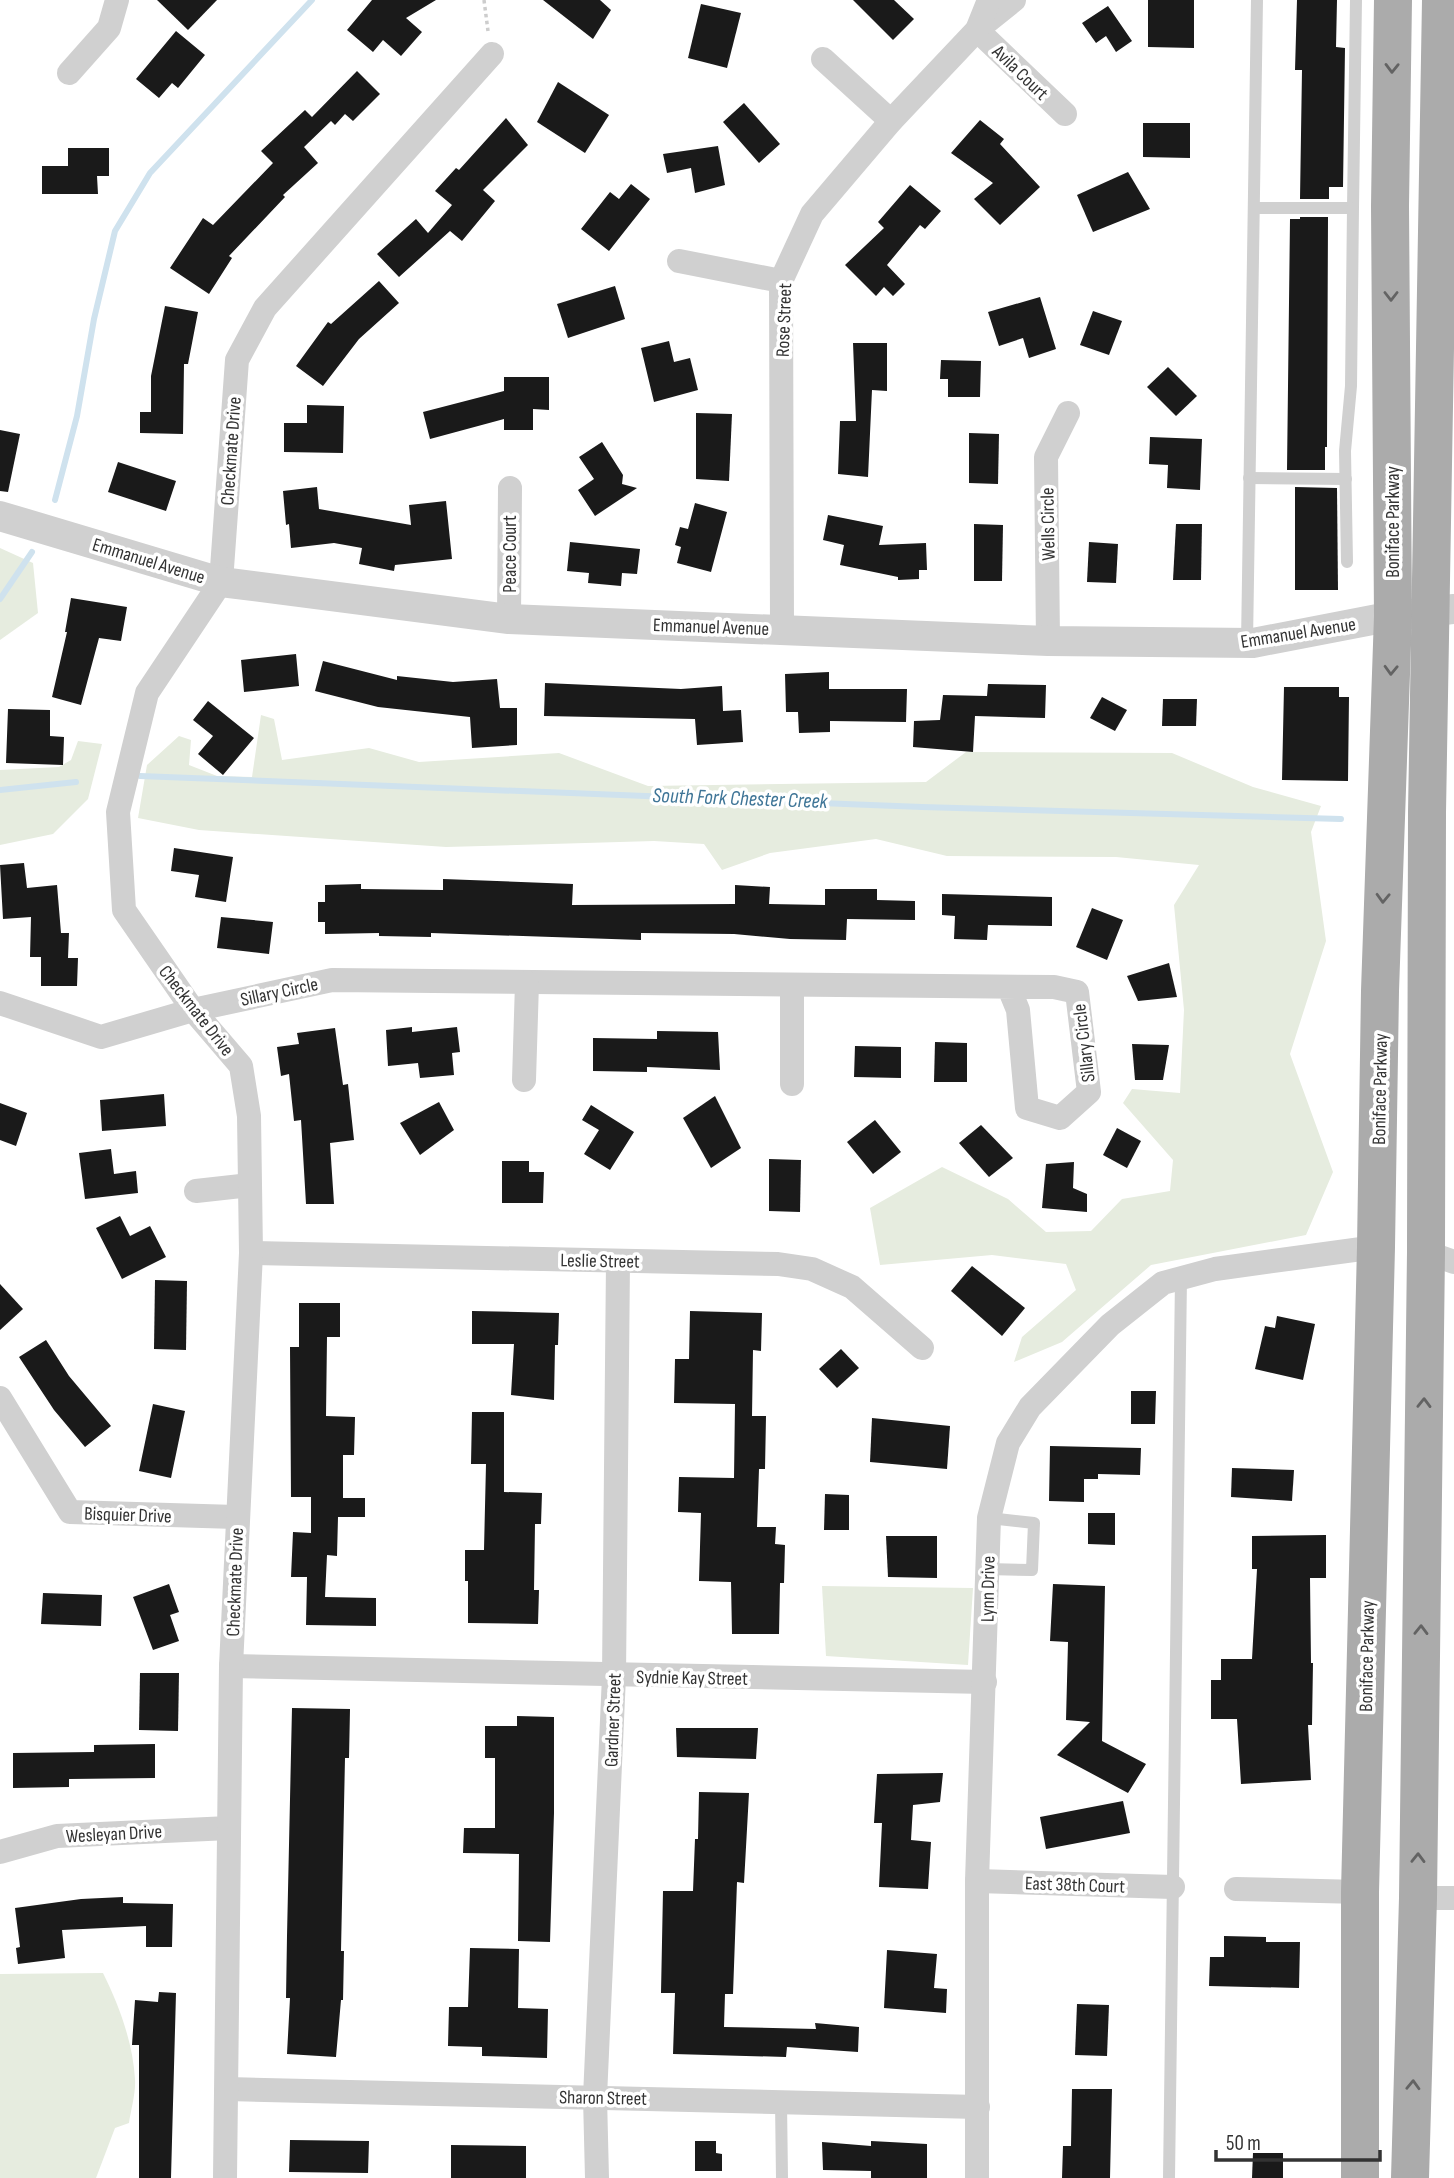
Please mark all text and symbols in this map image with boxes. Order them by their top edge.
street label: Avila Court [986,40,1053,105]
one-way arrow [1384,63,1400,74]
street label: Rose Street [772,282,797,357]
one-way arrow [1383,291,1399,301]
street label: Checkmate Drive [216,396,247,506]
street label: Boniface Parkway [1382,466,1405,578]
street label: Wells Circle [1036,487,1061,561]
street label: Peace Court [499,515,522,593]
street label: Emmanuel Avenue [90,533,208,589]
street label: Emmanuel Avenue [1239,613,1357,654]
street label: Emmanuel Avenue [652,614,769,641]
one-way arrow [1383,665,1398,676]
water label: South Fork Chester Creek [652,783,829,814]
one-way arrow [1376,892,1391,903]
street label: Checkmate Drive [153,961,238,1061]
street label: Sillary Circle [238,973,320,1012]
street label: Sillary Circle [1068,1002,1101,1083]
street label: Boniface Parkway [1368,1032,1393,1145]
street label: Leslie Street [560,1249,640,1274]
one-way arrow [1416,1397,1432,1408]
street label: Bisquier Drive [84,1502,172,1529]
street label: Checkmate Drive [222,1527,249,1637]
street label: Lynn Drive [976,1556,1001,1622]
street label: Boniface Parkway [1355,1599,1380,1712]
one-way arrow [1413,1625,1429,1635]
street label: Sydnie Kay Street [636,1666,748,1691]
street label: Gardner Street [600,1672,627,1767]
street label: Wesleyan Drive [65,1820,163,1849]
one-way arrow [1410,1852,1426,1863]
street label: East 38th Court [1025,1872,1126,1899]
one-way arrow [1405,2080,1420,2091]
street label: Sharon Street [559,2086,647,2111]
scale bar [1216,2118,1380,2162]
text: 50 m [1226,2131,1261,2156]

